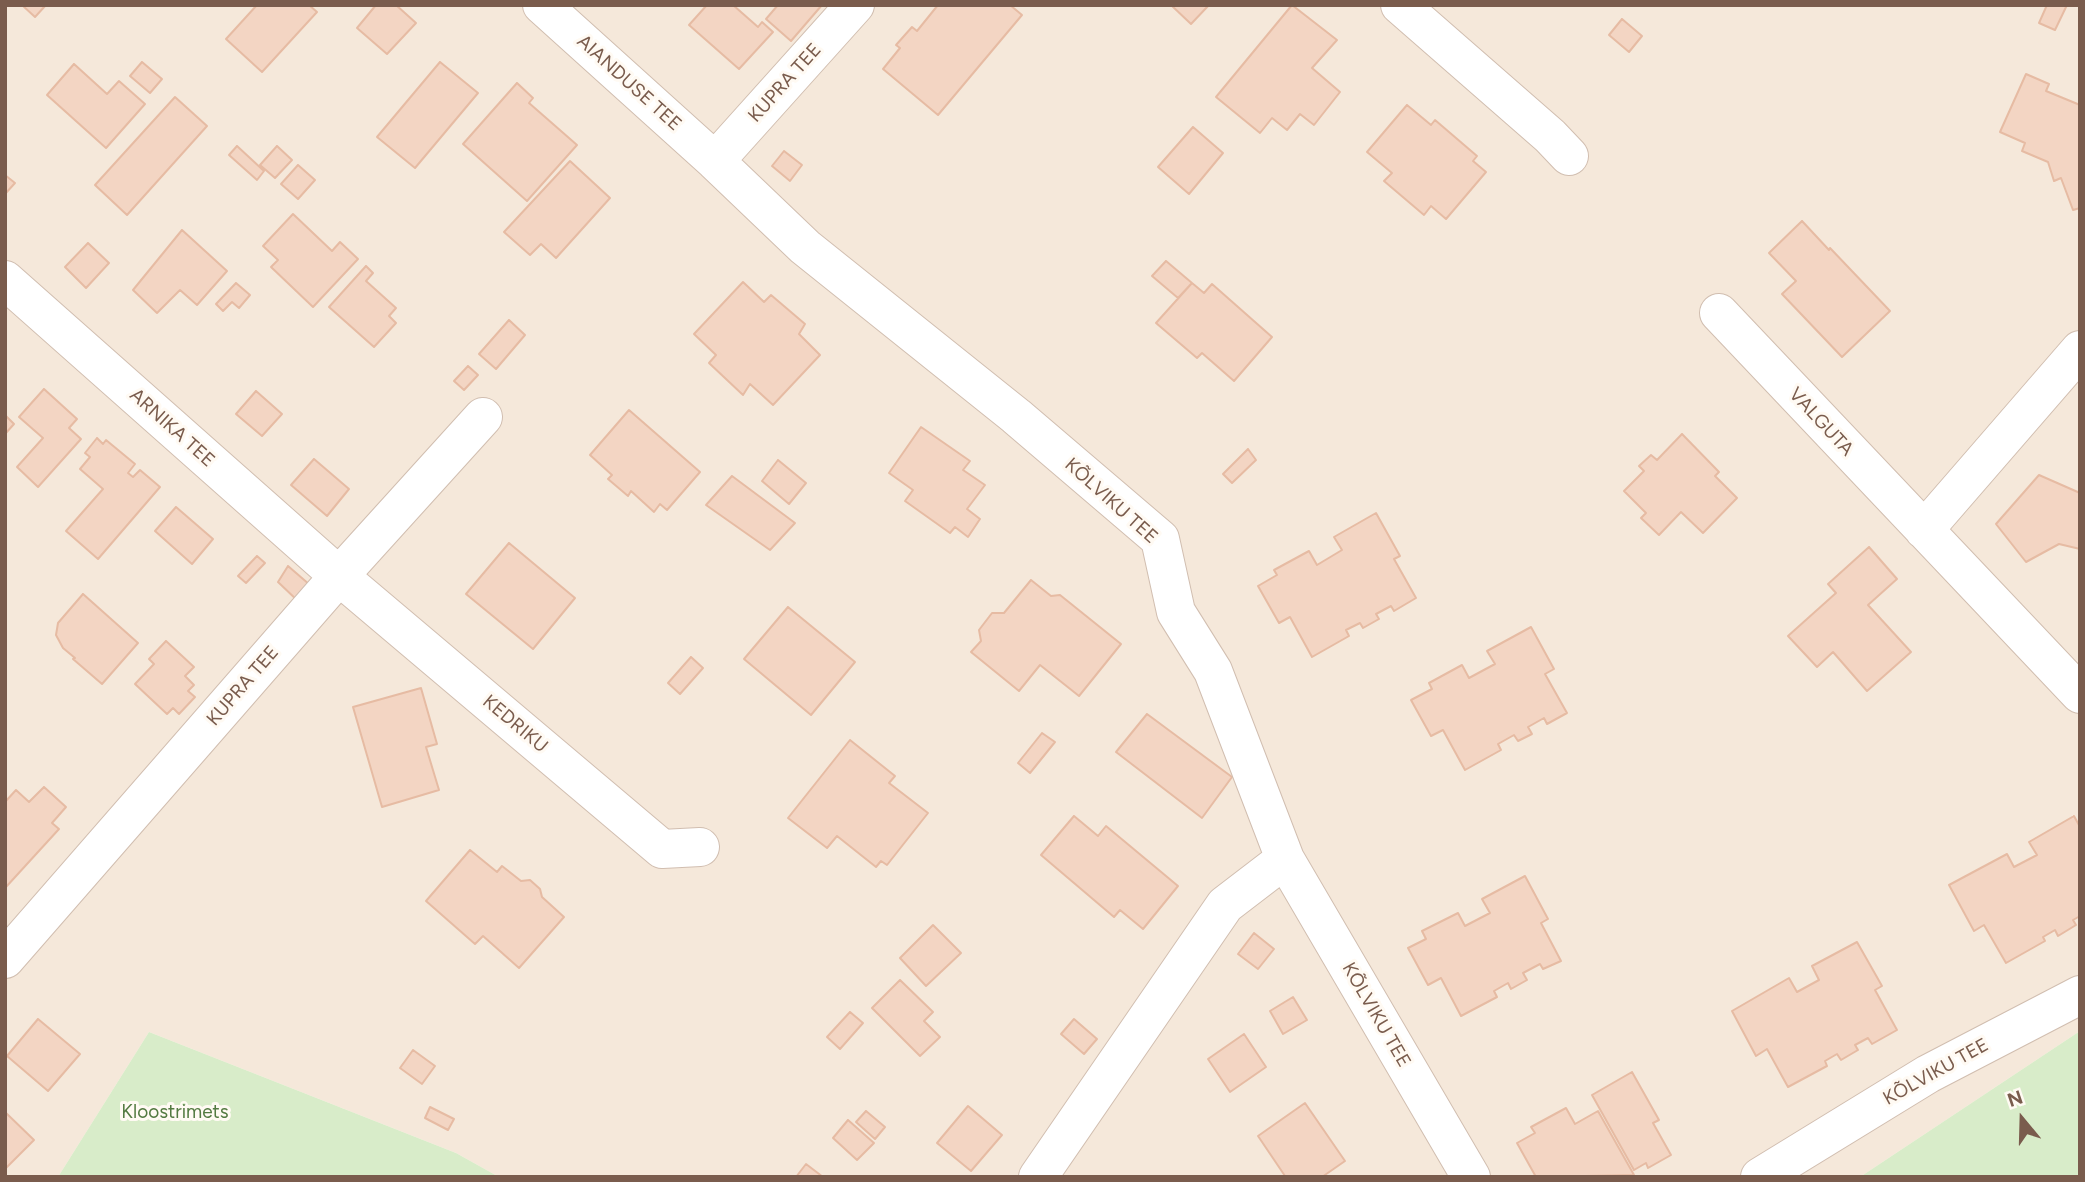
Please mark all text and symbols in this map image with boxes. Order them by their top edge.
street label: AIANDUSE TEE [572,30,686,136]
street label: KUPRA TEE [744,39,826,127]
street label: VALGUTA [1784,383,1858,461]
street label: ARNIKA TEE [125,384,219,472]
street label: KÕLVIKU TEE [1060,453,1162,549]
street label: KUPRA TEE [202,641,284,731]
street label: KEDRIKU [478,690,552,758]
street label: KÕLVIKU TEE [1337,959,1415,1071]
street label: KÕLVIKU TEE [1879,1034,1993,1110]
north arrow [1987,1084,2057,1154]
text: N [2004,1085,2026,1112]
park label: Kloostrimets [121,1101,229,1123]

